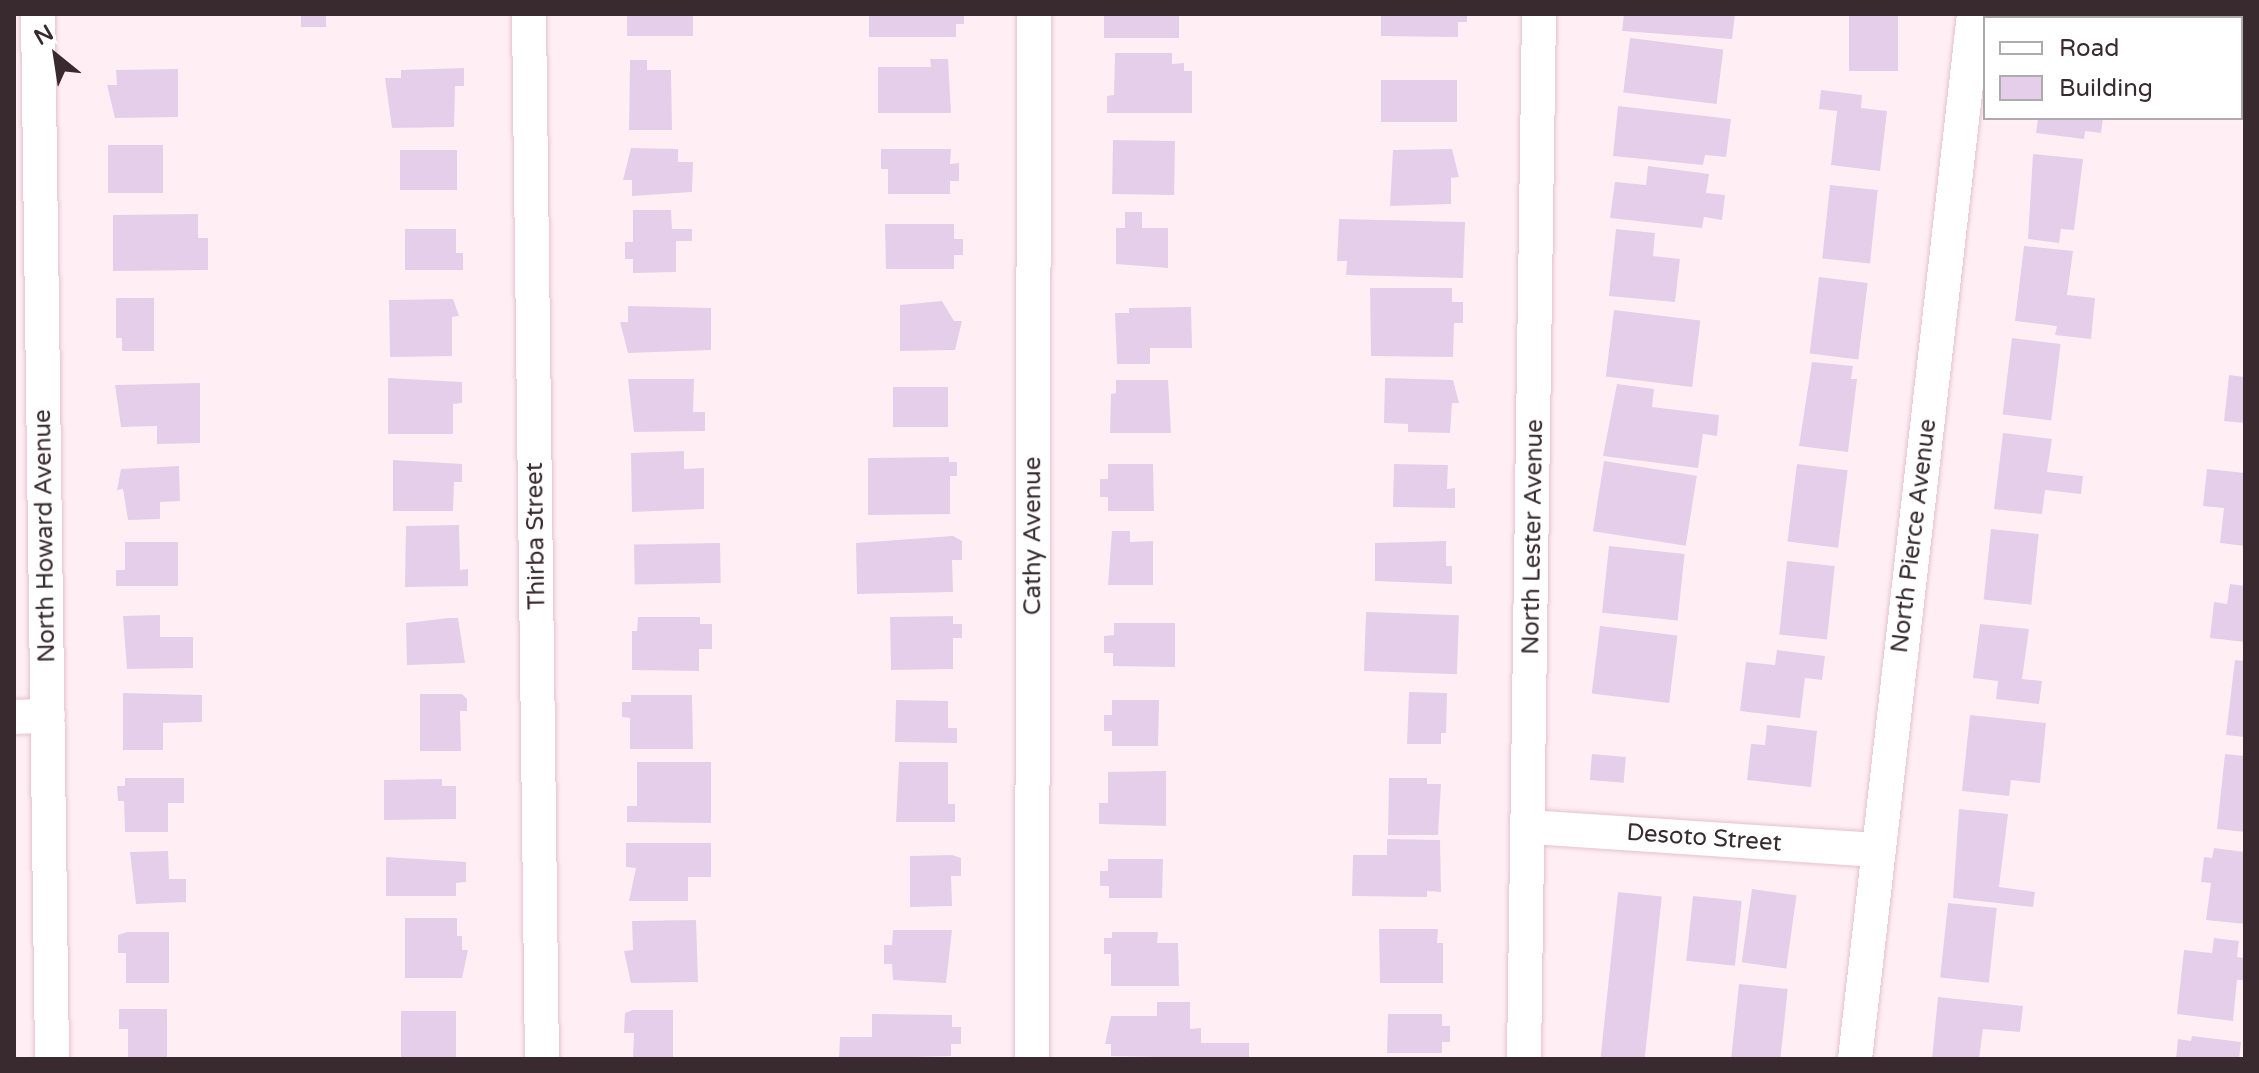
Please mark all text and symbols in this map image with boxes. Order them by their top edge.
north arrow [16,16,96,96]
legend [1983,16,2243,120]
text: N [30,20,58,51]
text: Road [2059,34,2119,63]
text: Building [2059,74,2153,103]
street label: North Howard Avenue [28,409,62,663]
street label: North Pierce Avenue [1885,417,1943,655]
street label: North Lester Avenue [1517,419,1549,655]
street label: Cathy Avenue [1019,457,1047,615]
street label: Thirba Street [520,462,552,610]
street label: Desoto Street [1625,818,1783,858]

